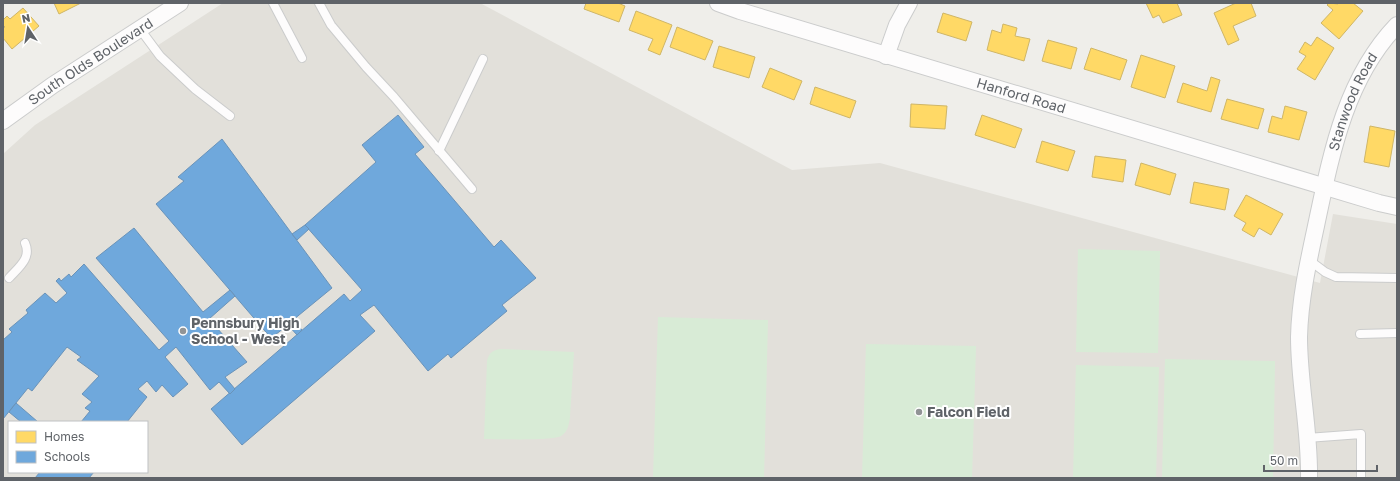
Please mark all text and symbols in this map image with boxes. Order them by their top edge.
north arrow [8,8,48,48]
text: N [20,11,31,25]
street label: South Olds Boulevard [25,14,156,108]
street label: Stanwood Road [1324,49,1381,153]
street label: Hanford Road [975,74,1068,116]
place label: Pennsbury High School - West [191,314,300,347]
marker: Pennsbury High School - West [178,326,188,336]
place label: Falcon Field [927,403,1010,420]
marker: Falcon Field [914,407,924,417]
legend [8,421,148,473]
text: Homes [44,429,84,444]
scale bar [1264,447,1377,473]
text: Schools [44,449,90,464]
text: 50 m [1270,453,1298,468]

